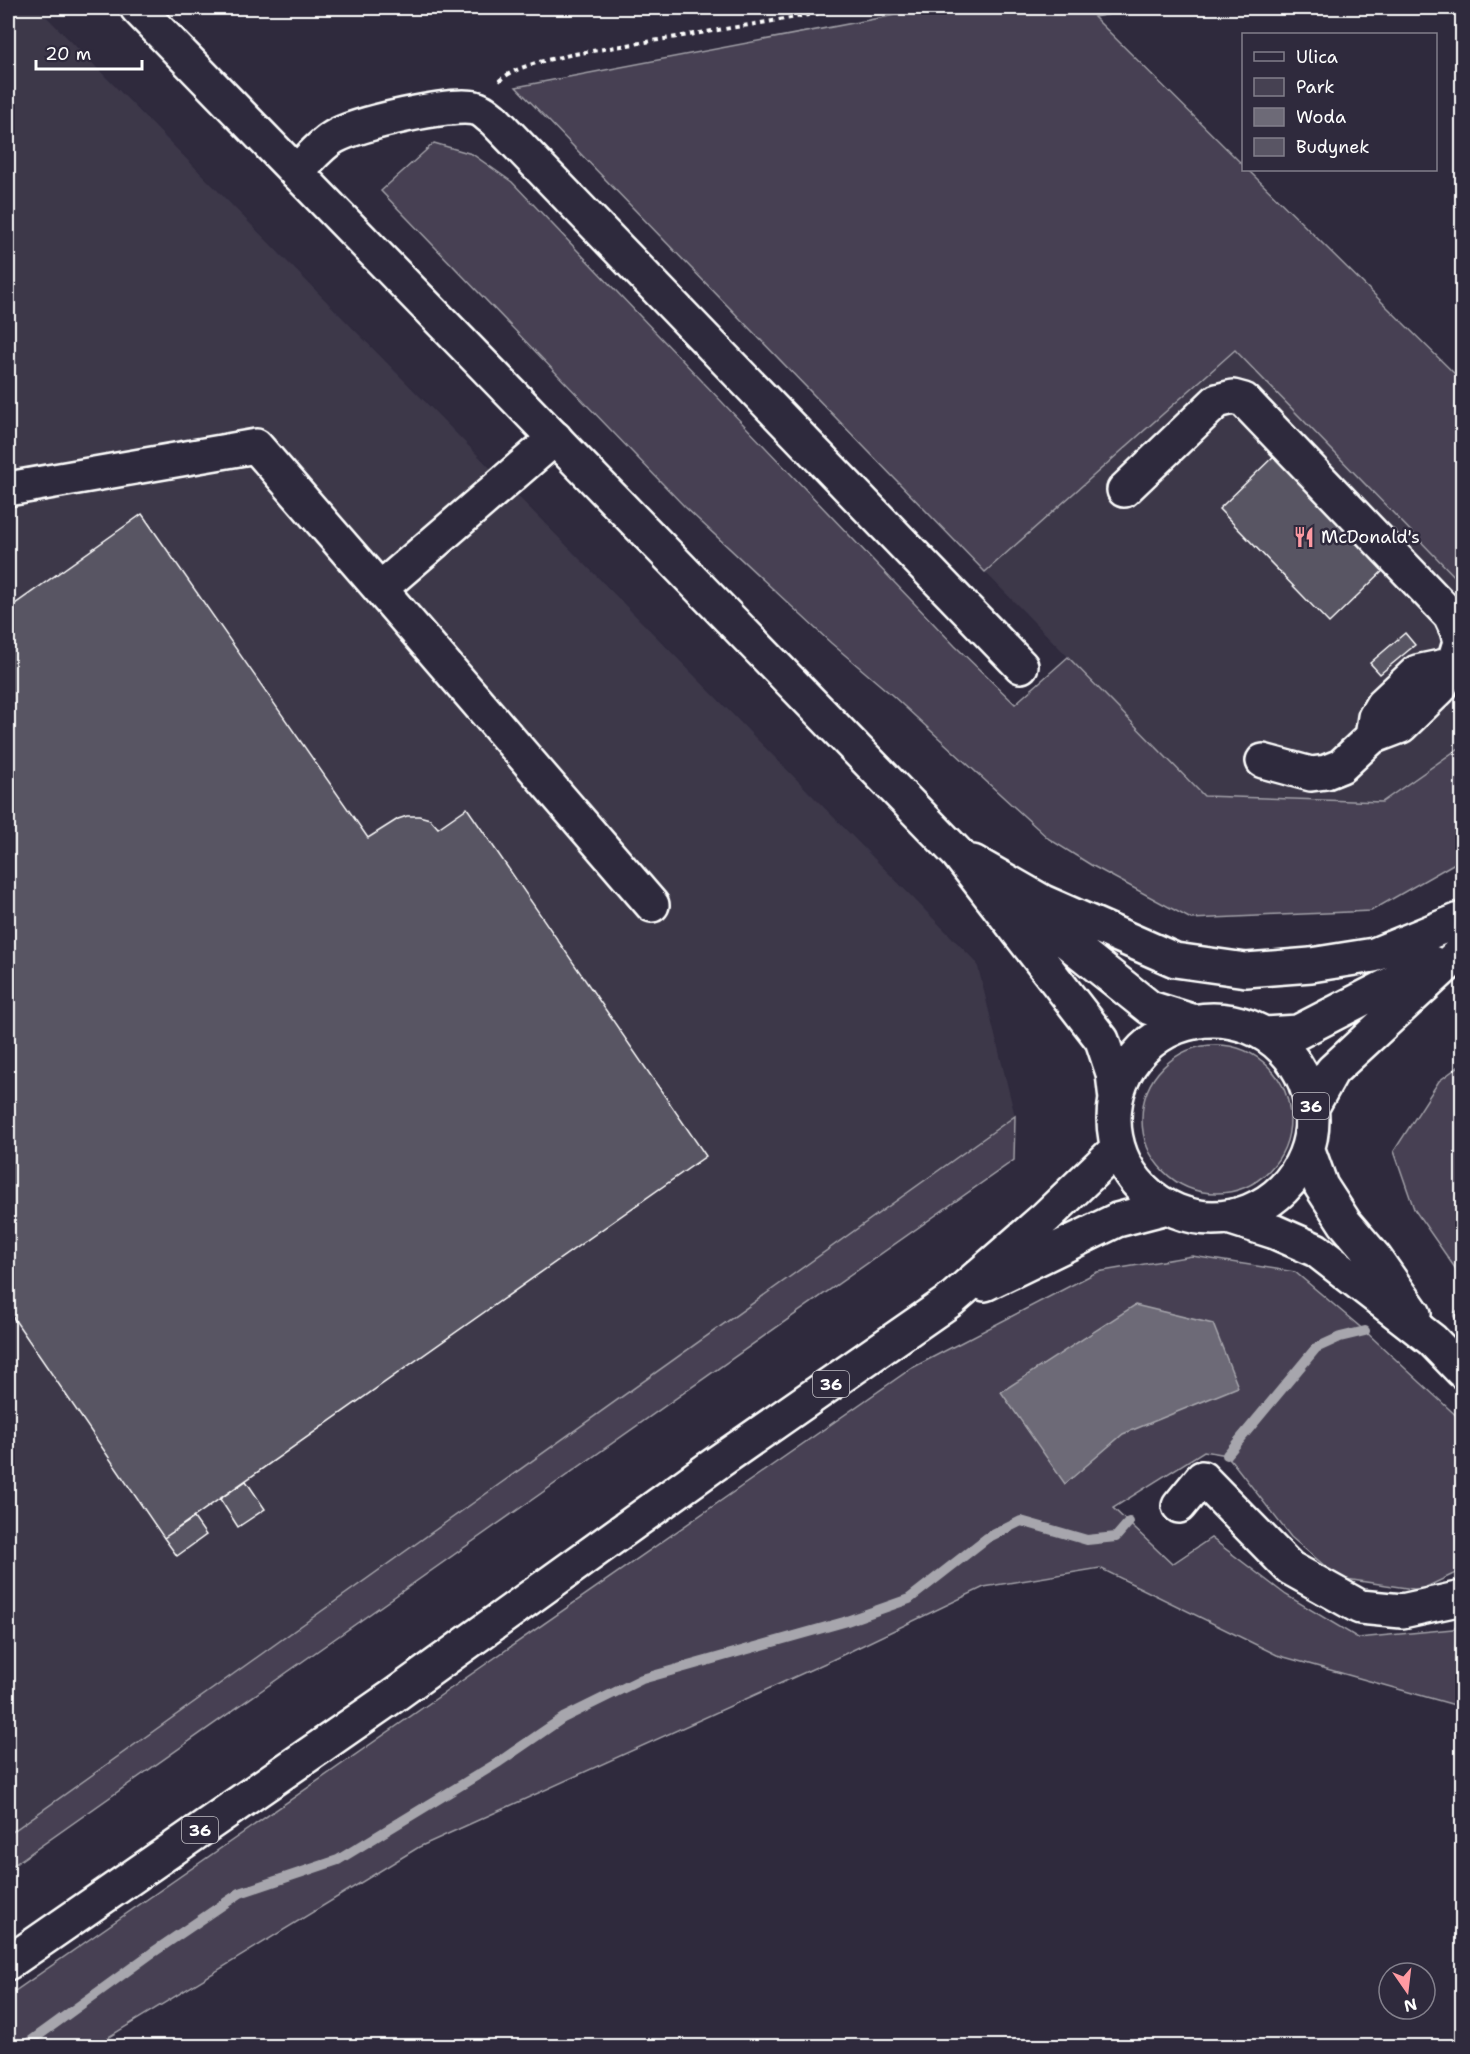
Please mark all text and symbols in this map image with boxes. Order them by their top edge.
scale bar [36,33,142,71]
legend [1242,33,1437,171]
text: 20 m [45,42,91,66]
text: Ulica [1296,45,1338,69]
text: Park [1296,75,1335,99]
text: Woda [1296,105,1346,129]
text: Budynek [1296,135,1370,159]
restaurant icon: McDonald's [1292,525,1316,549]
place label: McDonald's [1321,525,1420,549]
road number: 36 [1293,1093,1329,1119]
road number: 36 [813,1371,849,1397]
road number: 36 [182,1817,218,1843]
north arrow [1377,1961,1437,2021]
text: N [1402,1993,1419,2017]

